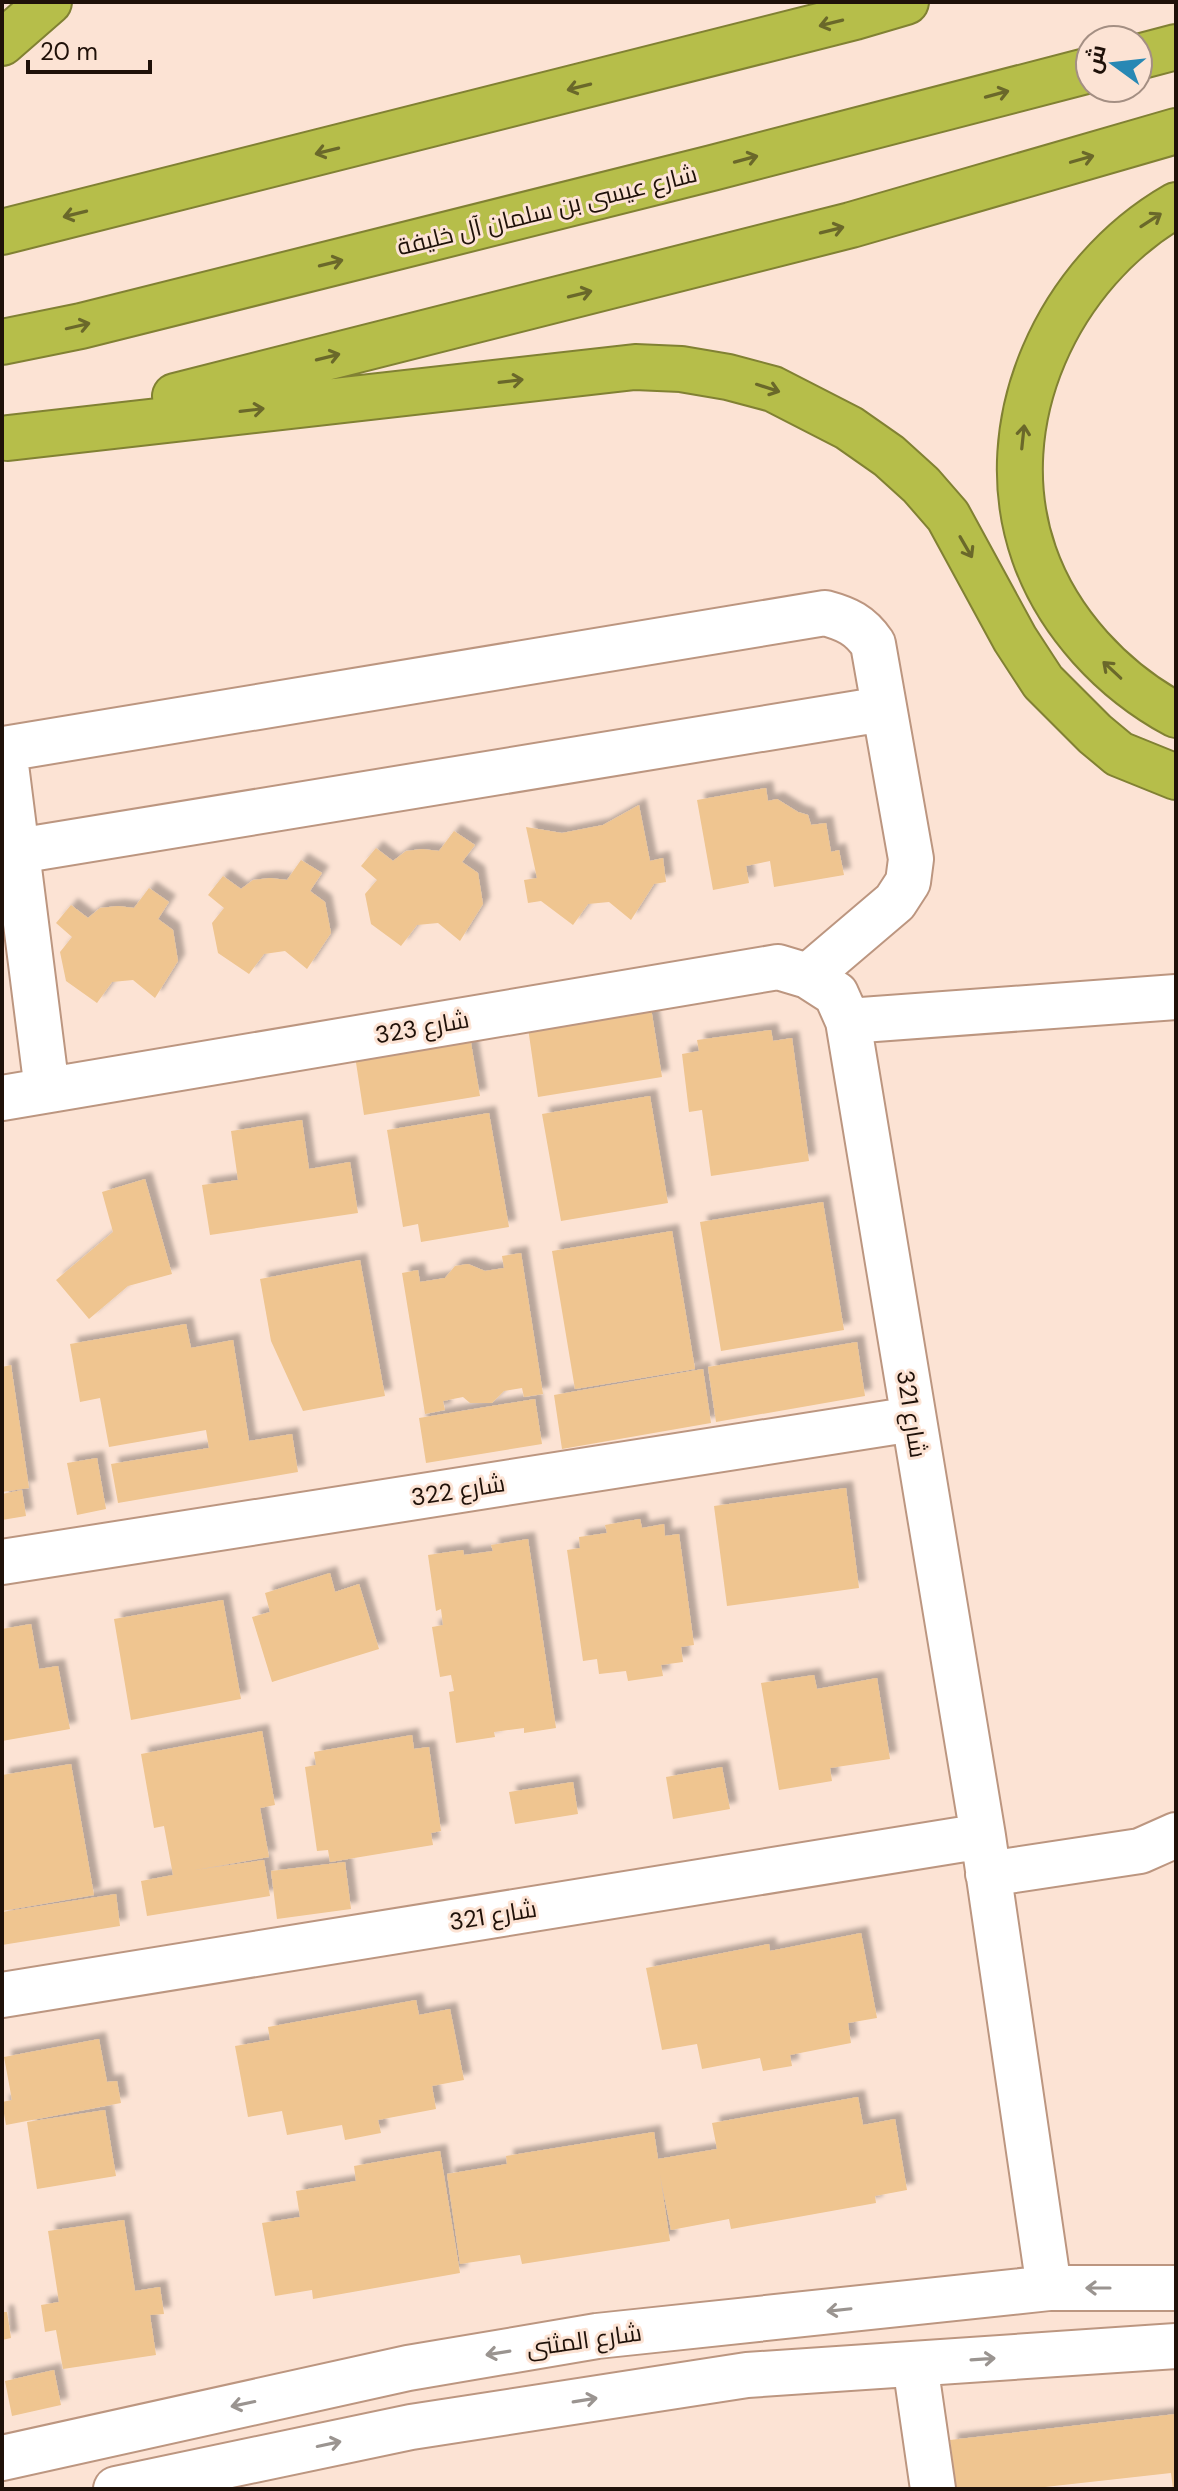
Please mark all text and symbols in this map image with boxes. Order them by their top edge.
one-way arrow [819,17,845,32]
scale bar [28,24,150,74]
north arrow [1074,24,1154,104]
text: 20 m [40,36,98,67]
text: ش [1078,42,1113,76]
one-way arrow [567,80,593,95]
one-way arrow [984,85,1010,100]
one-way arrow [315,144,340,159]
one-way arrow [732,151,758,166]
one-way arrow [1069,151,1095,166]
street label: شارع عيسى بن سلمان آل خليفة [394,158,701,263]
one-way arrow [63,208,88,223]
one-way arrow [1139,212,1162,228]
one-way arrow [819,222,845,237]
one-way arrow [317,255,343,270]
one-way arrow [567,285,592,300]
one-way arrow [65,318,91,333]
one-way arrow [315,349,340,364]
one-way arrow [497,373,524,388]
one-way arrow [755,382,780,397]
one-way arrow [238,403,265,418]
one-way arrow [1015,424,1030,451]
one-way arrow [958,535,974,558]
one-way arrow [1103,662,1123,680]
street label: شارع 323 [372,1003,472,1052]
street label: شارع 321 [889,1368,934,1460]
street label: شارع 322 [409,1467,507,1514]
street label: شارع 321 [447,1893,539,1938]
one-way arrow [1085,2280,1112,2296]
one-way arrow [826,2303,853,2318]
street label: شارع المثنى [524,2317,644,2364]
one-way arrow [486,2346,511,2361]
one-way arrow [969,2351,996,2366]
one-way arrow [572,2392,597,2407]
one-way arrow [231,2397,256,2412]
one-way arrow [316,2436,341,2451]

